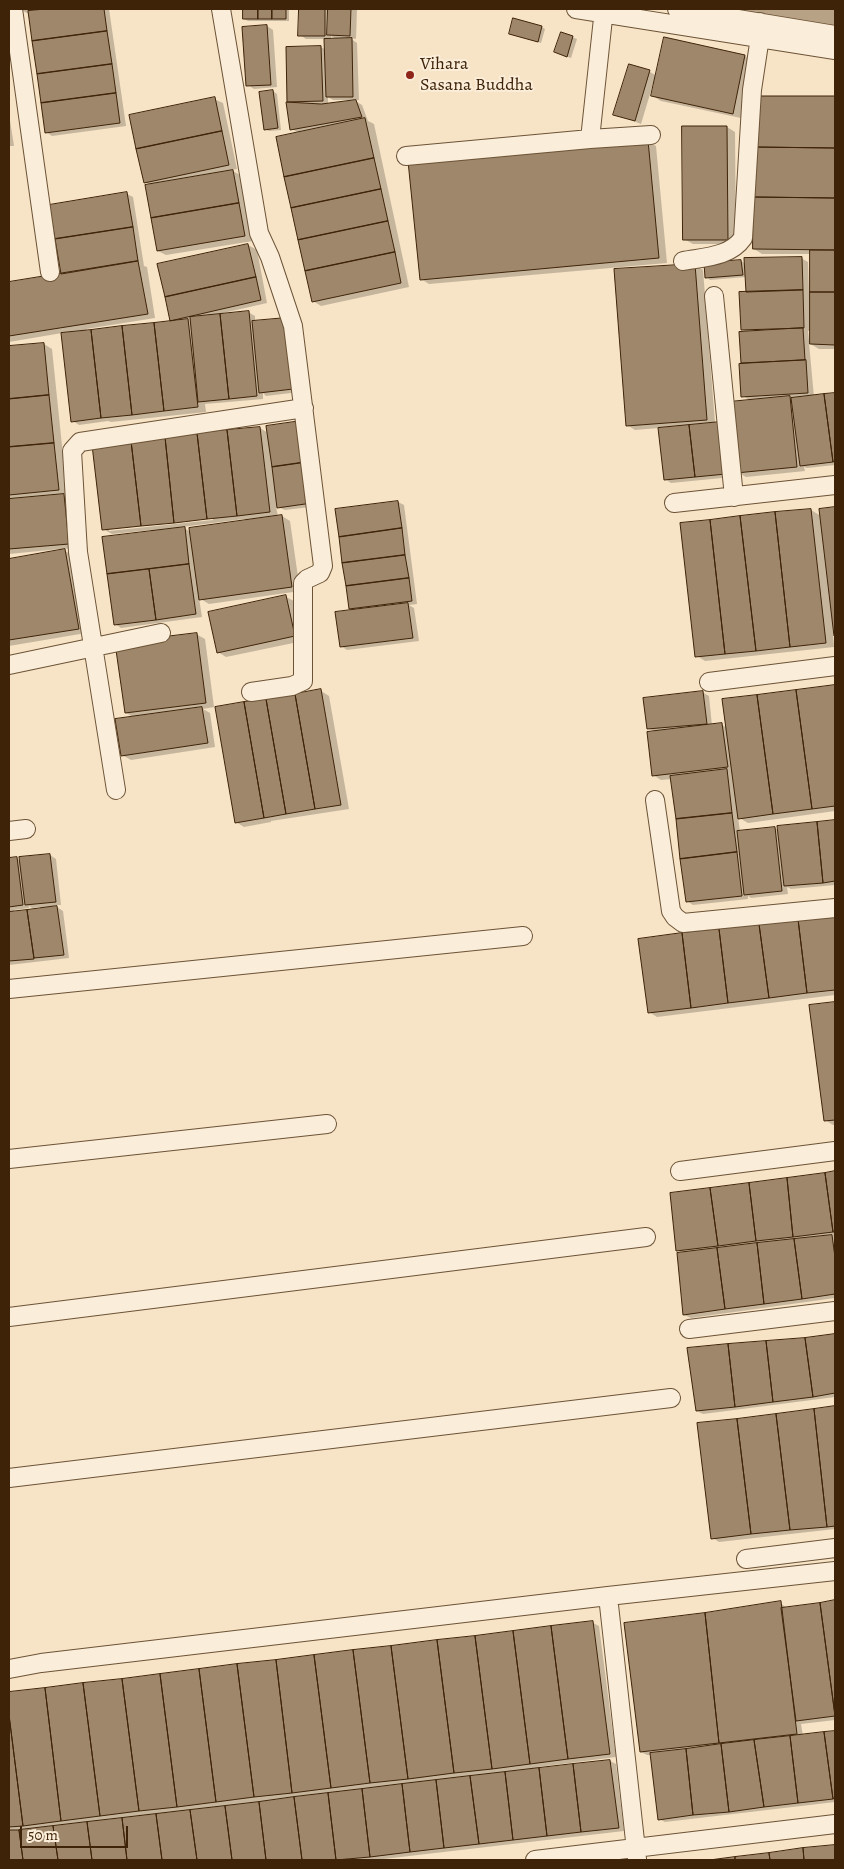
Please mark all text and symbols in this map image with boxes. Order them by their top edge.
place label: Vihara Sasana Buddha [420,54,533,96]
marker: Vihara Sasana Buddha [404,69,416,81]
scale bar [22,1816,130,1848]
text: 50 m [28,1825,58,1845]

